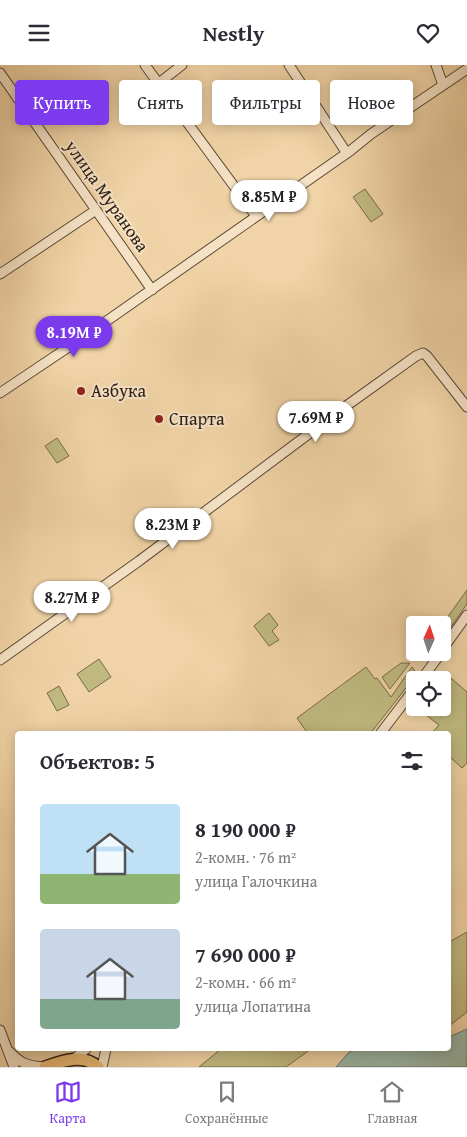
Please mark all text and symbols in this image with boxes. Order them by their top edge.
text: Nestly [203,17,264,49]
icon: menu [25,19,53,47]
icon: heart [414,19,442,47]
chip: Купить [15,80,109,125]
chip: Снять [119,80,202,125]
chip: Фильтры [212,80,320,125]
chip: Новое [330,80,413,125]
street label: улица Муранова [58,133,156,258]
pin: 8.85M ₽ [223,179,315,222]
text: 8.85M ₽ [242,184,296,208]
pin: 8.19M ₽ [28,315,120,358]
text: 8.19M ₽ [47,320,101,344]
place label: Азбука [91,377,147,404]
marker: Азбука [75,385,87,397]
pin: 7.69M ₽ [270,401,362,443]
place label: Спарта [169,405,225,432]
text: 7.69M ₽ [289,405,343,429]
marker: Спарта [153,413,165,425]
pin: 8.23M ₽ [127,507,219,550]
text: 8.23M ₽ [146,512,200,536]
pin: 8.27M ₽ [26,581,118,623]
text: 8.27M ₽ [45,585,99,609]
north arrow [406,616,451,661]
map controls [406,616,451,716]
button: locate [406,671,451,716]
text: Объектов: 5 [40,746,155,777]
icon: filters [398,747,426,775]
text: 8 190 000 ₽ [195,814,296,845]
icon: home [80,824,140,884]
text: 2-комн. · 76 m² [195,845,296,869]
text: улица Галочкина [195,869,317,893]
text: 7 690 000 ₽ [195,939,296,970]
icon: home [80,949,140,1009]
text: 2-комн. · 66 m² [195,970,296,994]
text: улица Лопатина [195,994,311,1018]
tab: Карта [50,1078,86,1128]
tab: Сохранённые [185,1078,268,1128]
tab: Главная [368,1078,417,1128]

